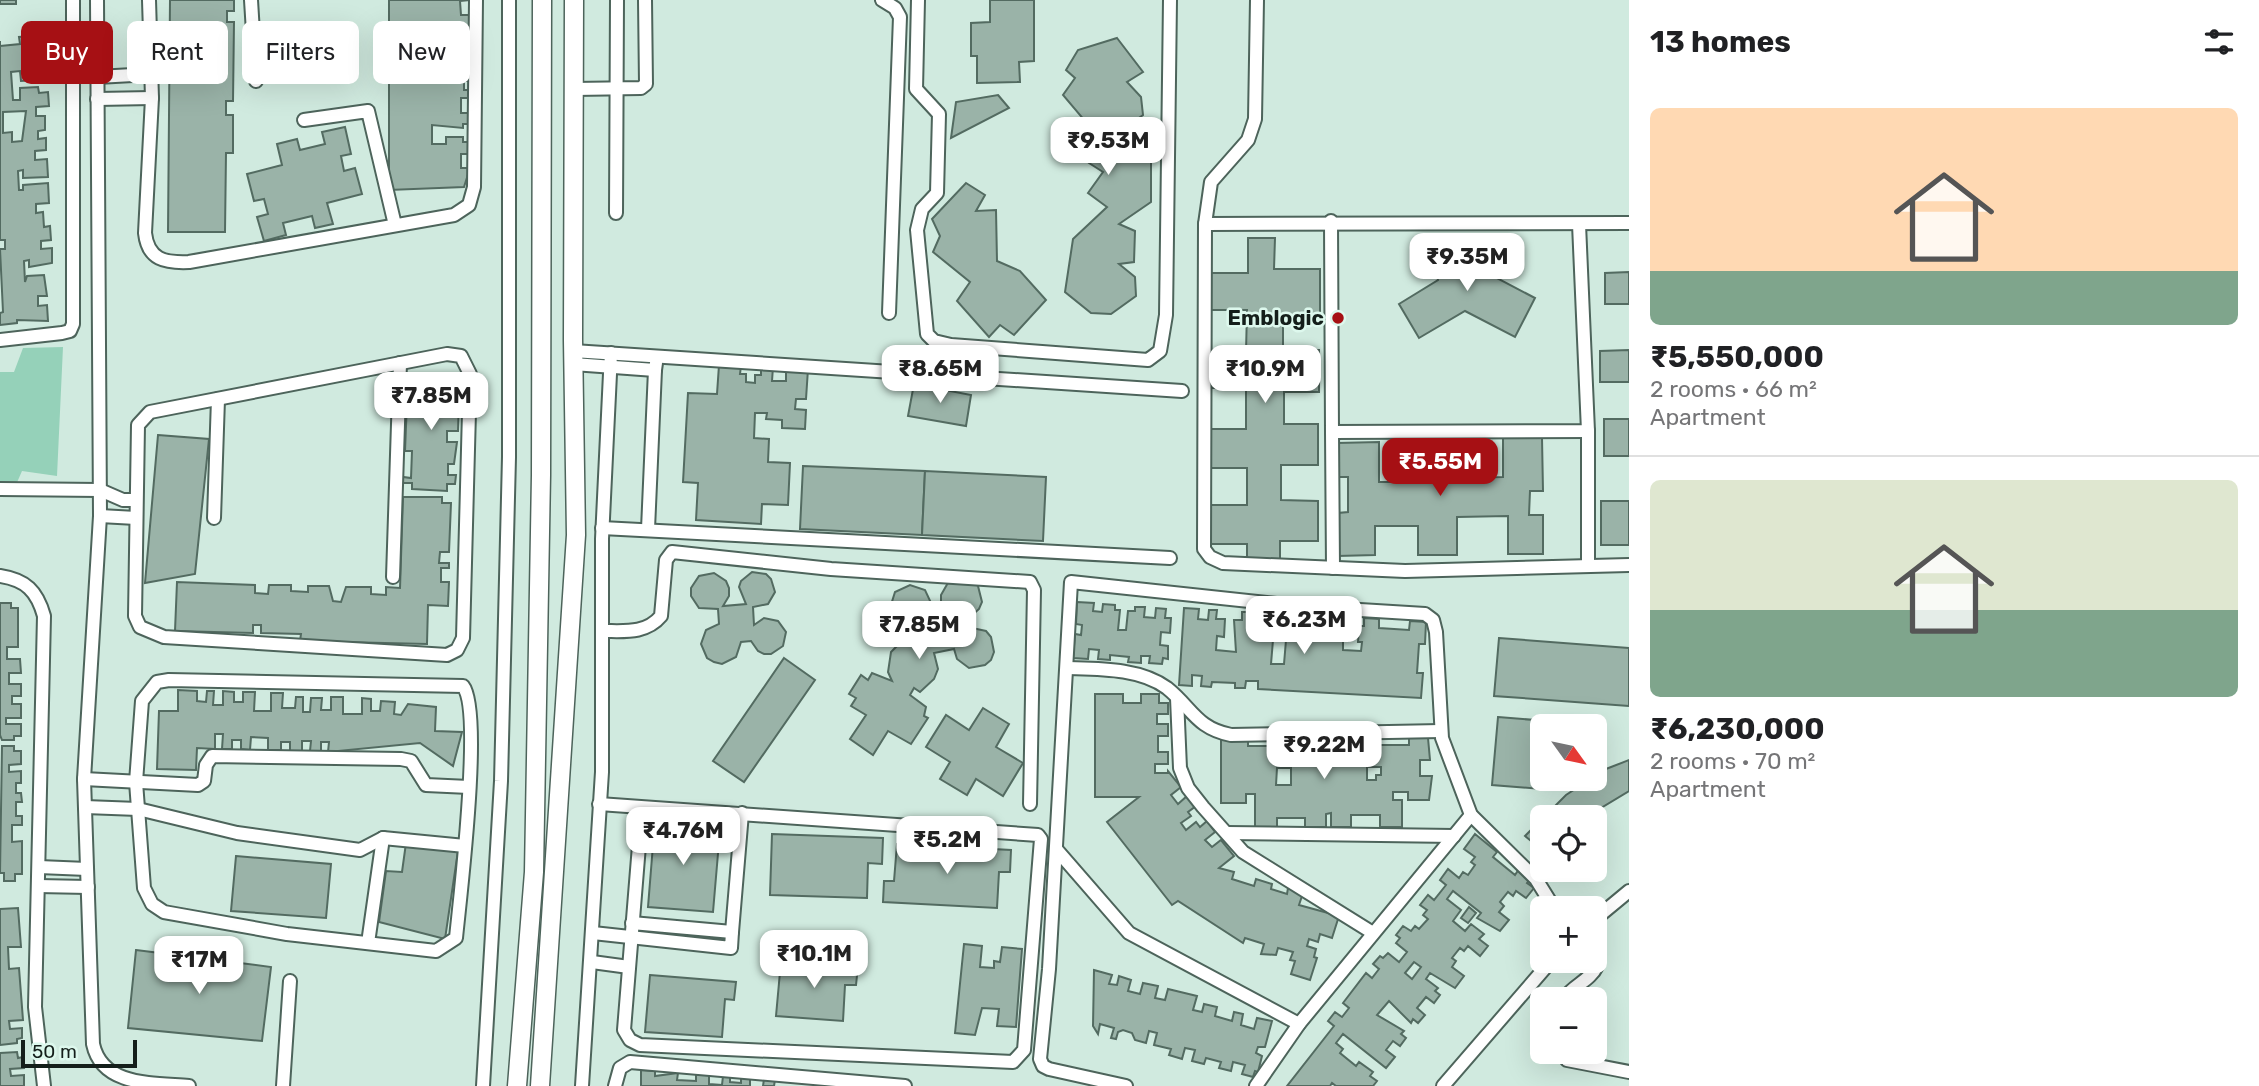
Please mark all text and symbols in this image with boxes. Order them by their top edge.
chip: Buy [21,21,113,84]
chip: Rent [127,21,228,84]
chip: Filters [242,21,359,84]
chip: New [373,21,470,84]
icon: filters [2200,23,2238,61]
text: 13 homes [1650,24,1791,60]
pin: ₹9.53M [1051,118,1165,177]
text: ₹9.53M [1067,126,1149,154]
icon: home [1881,154,2007,280]
pin: ₹9.35M [1410,233,1524,293]
text: ₹9.35M [1426,242,1508,270]
place label: Emblogic [1228,305,1324,330]
marker: Emblogic [1330,310,1346,326]
text: ₹5,550,000 [1650,339,1824,375]
pin: ₹8.65M [883,346,997,405]
pin: ₹10.9M [1208,346,1322,405]
text: ₹8.65M [898,354,982,382]
text: ₹10.9M [1225,354,1305,382]
pin: ₹7.85M [374,372,488,432]
text: 2 rooms · 66 m² [1650,375,1817,403]
text: ₹7.85M [390,381,472,409]
text: Apartment [1650,403,1766,431]
pin: ₹5.55M [1383,438,1497,498]
text: ₹5.55M [1398,447,1482,475]
icon: home [1881,526,2007,652]
pin: ₹6.23M [1247,596,1361,656]
pin: ₹7.85M [862,602,976,661]
text: ₹6.23M [1262,605,1346,633]
text: ₹7.85M [878,610,960,638]
text: ₹6,230,000 [1650,711,1825,747]
north arrow [1530,714,1606,791]
map controls [1530,714,1607,1064]
pin: ₹9.22M [1267,722,1381,781]
text: ₹9.22M [1283,730,1365,758]
text: 2 rooms · 70 m² [1650,747,1815,775]
text: Apartment [1650,775,1766,803]
button: locate [1530,805,1607,882]
pin: ₹4.76M [626,808,740,867]
text: ₹4.76M [642,816,724,844]
pin: ₹5.2M [898,816,996,876]
text: ₹5.2M [912,825,982,853]
button: + [1530,896,1607,973]
pin: ₹10.1M [757,930,871,990]
pin: ₹17M [158,936,240,996]
text: ₹10.1M [776,939,852,967]
text: ₹17M [170,945,228,973]
button: − [1530,987,1607,1064]
scale bar [21,1037,136,1069]
text: 50 m [32,1040,77,1063]

